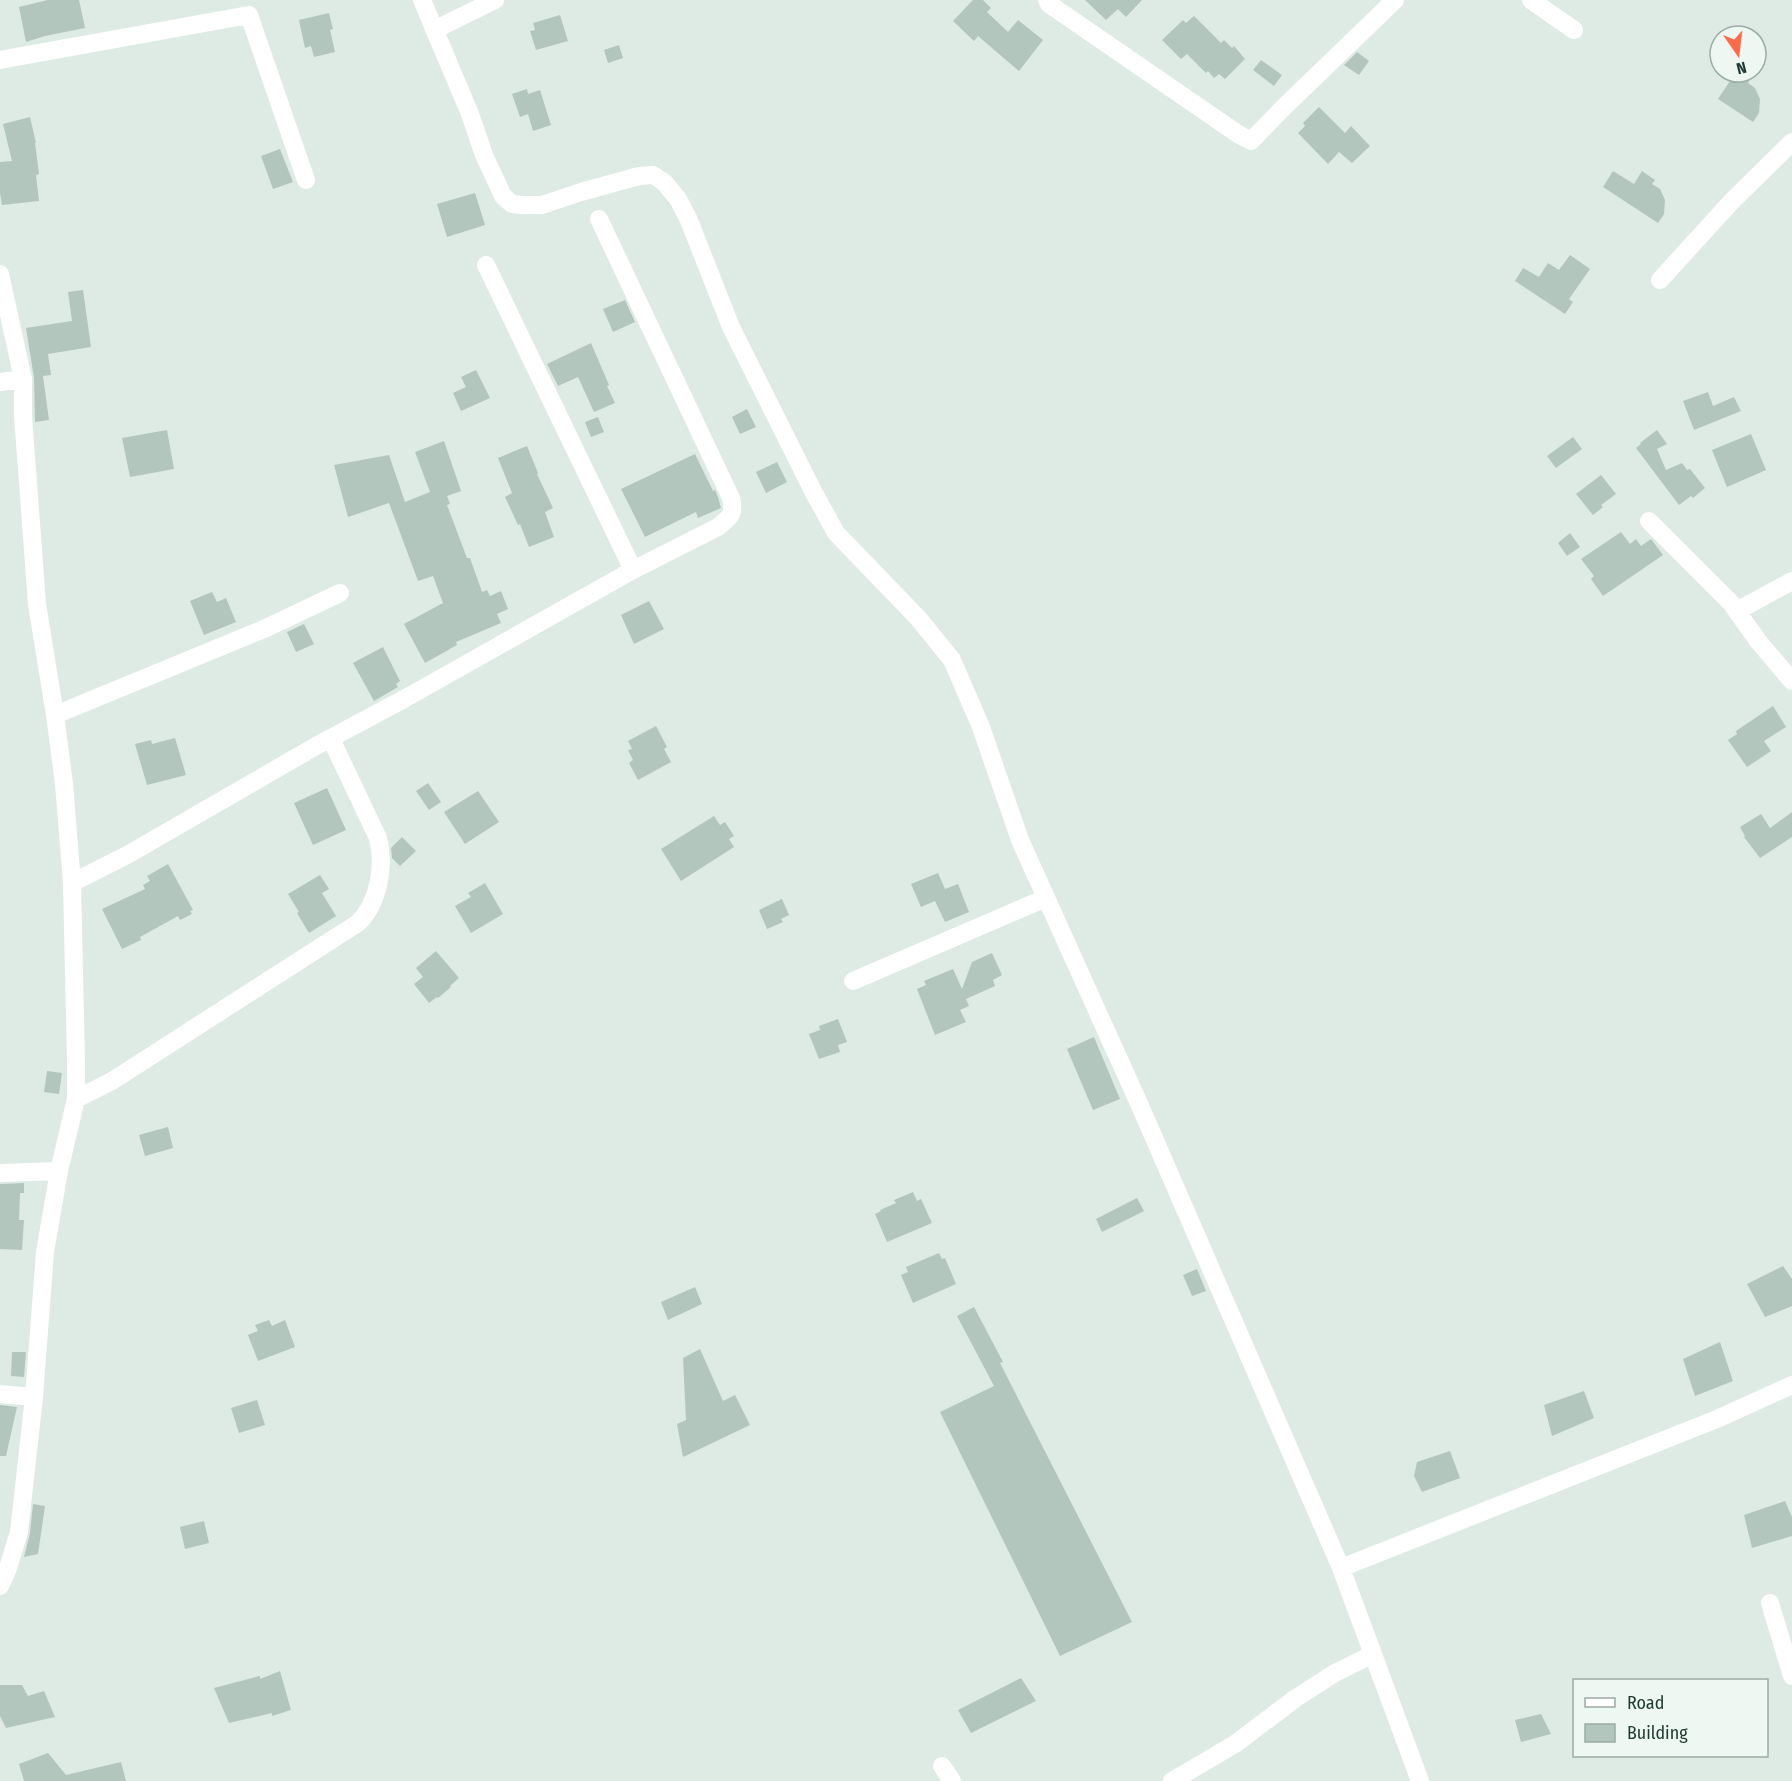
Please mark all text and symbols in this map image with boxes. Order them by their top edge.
north arrow [1708,24,1768,84]
text: N [1735,58,1748,78]
legend [1573,1679,1768,1757]
text: Road [1627,1692,1664,1714]
text: Building [1627,1722,1688,1744]

